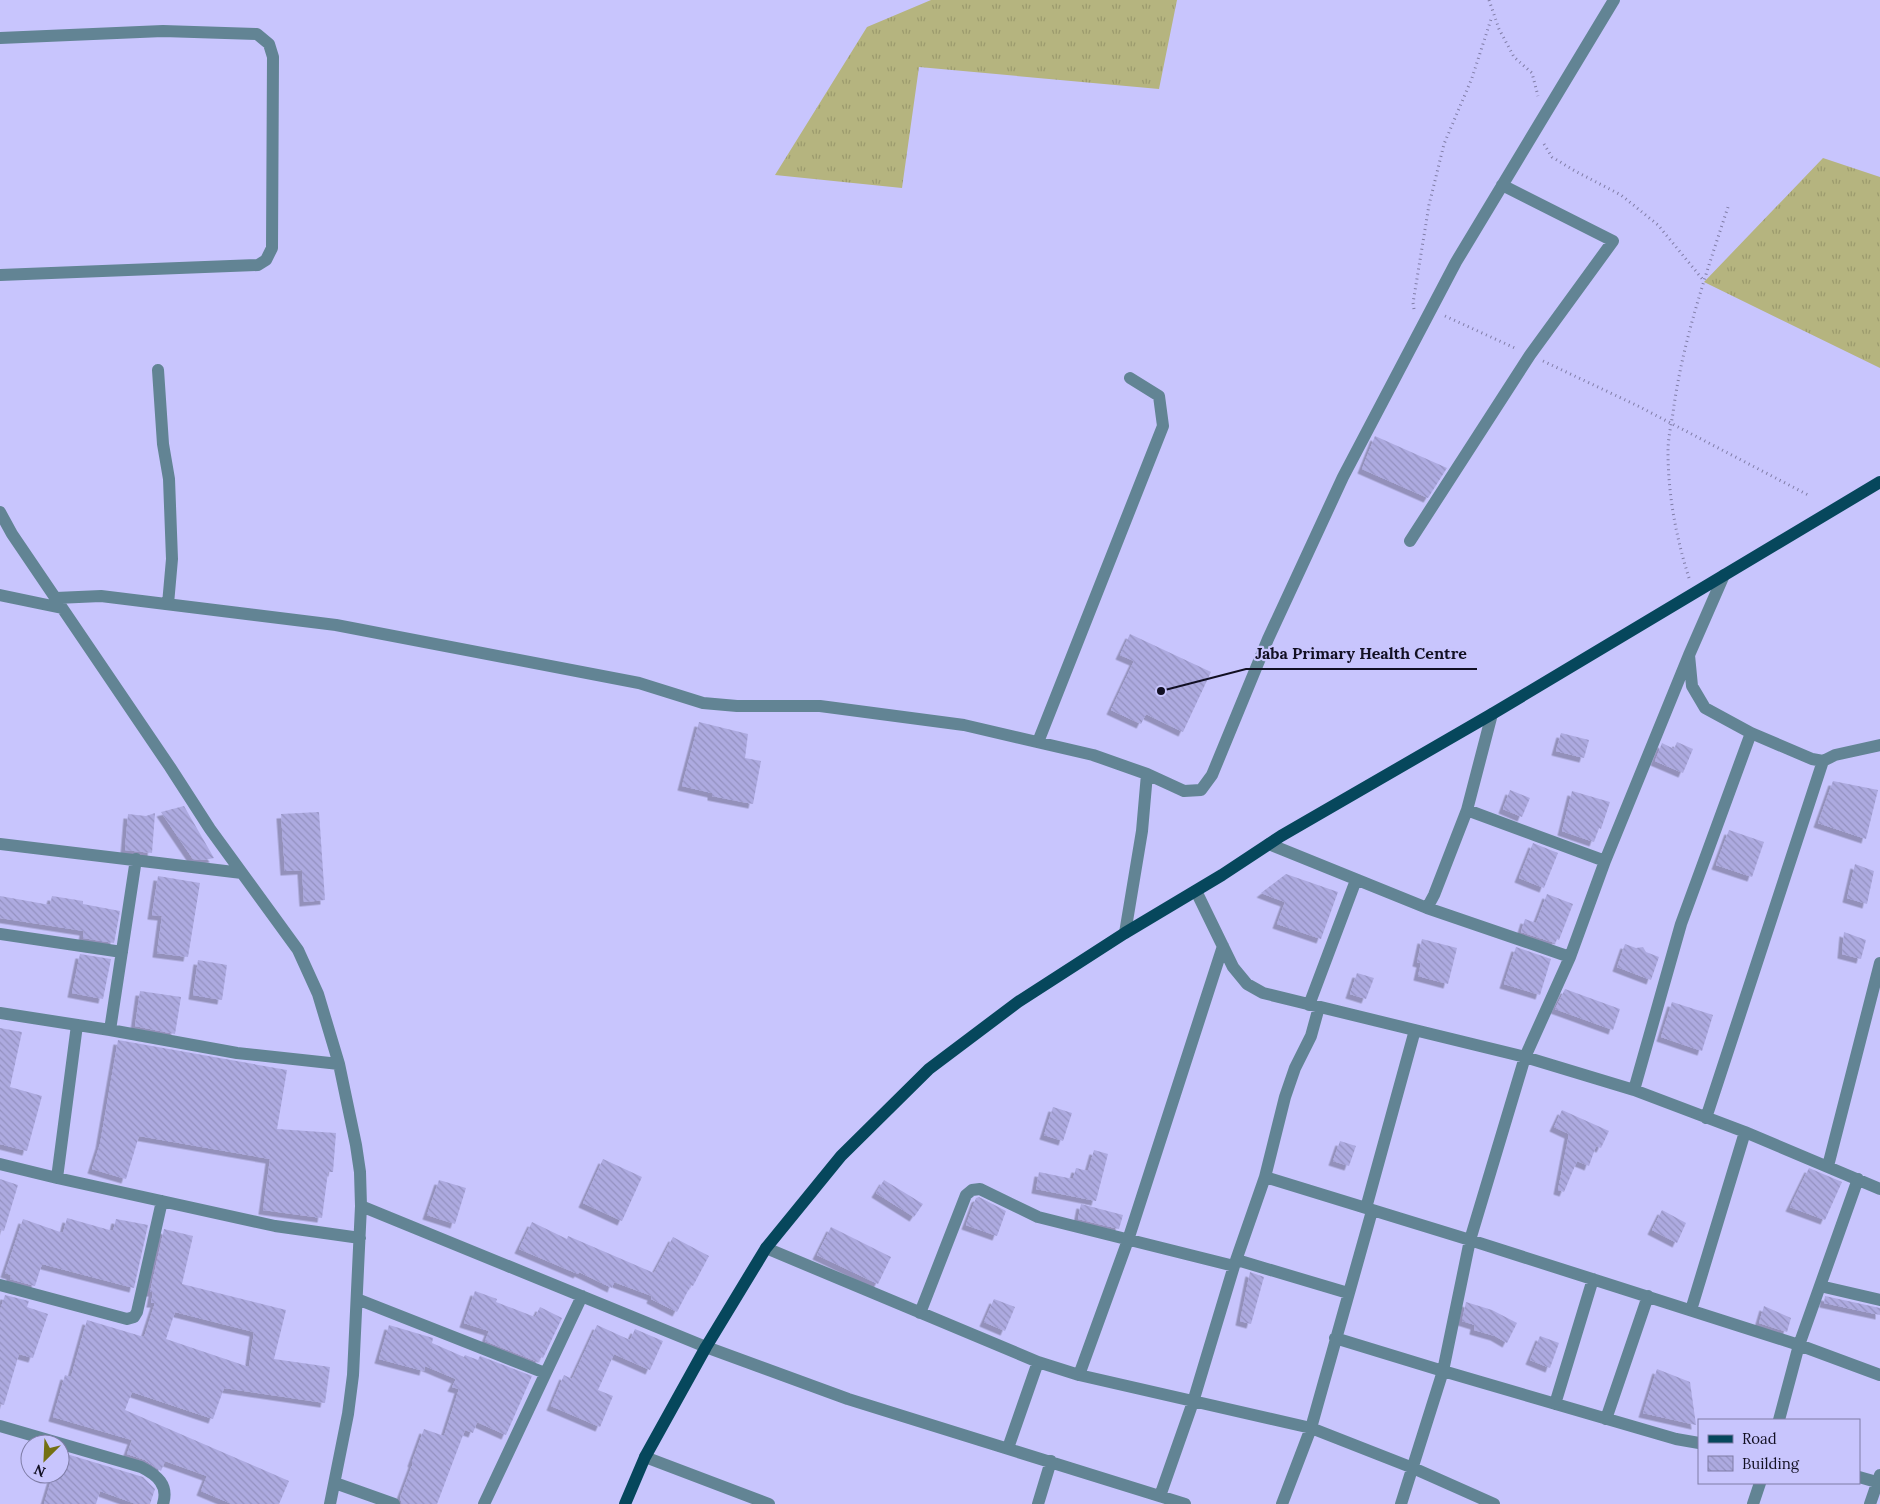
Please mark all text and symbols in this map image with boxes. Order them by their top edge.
callout: Jaba Primary Health Centre [1246,638,1477,669]
text: Jaba Primary Health Centre [1255,643,1467,663]
legend [1698,1419,1860,1484]
text: Road [1742,1429,1777,1448]
north arrow [20,1434,70,1484]
text: Building [1742,1454,1800,1473]
text: N [31,1460,48,1481]

